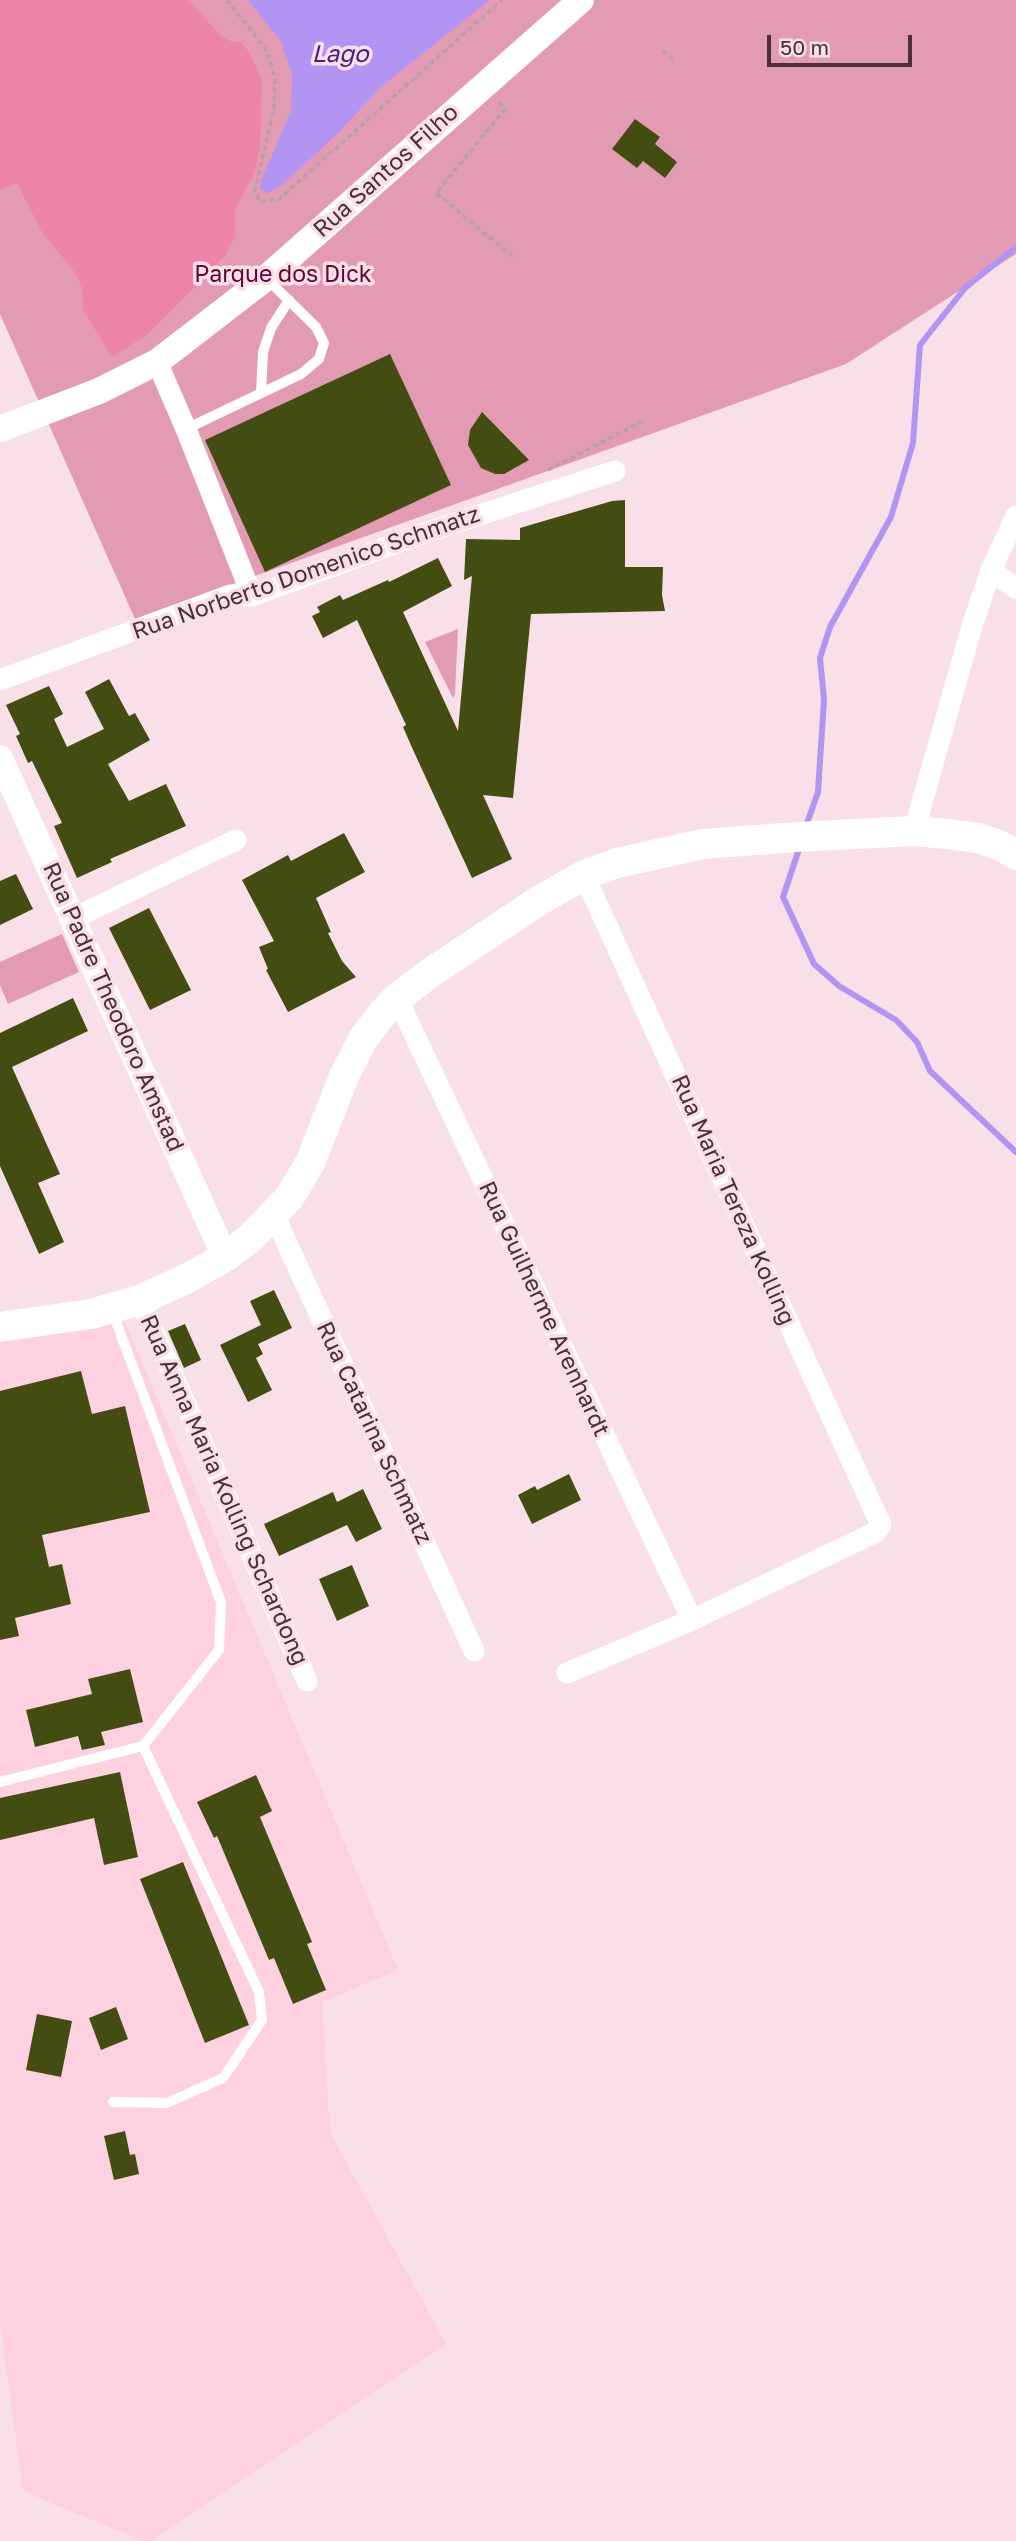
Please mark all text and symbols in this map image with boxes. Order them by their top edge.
scale bar [771,21,916,65]
text: 50 m [780,34,829,60]
water label: Lago [312,40,368,68]
street label: Rua Santos Filho [308,99,464,243]
park label: Parque dos Dick [194,261,372,289]
street label: Rua Norberto Domenico Schmatz [129,500,483,646]
street label: Rua Padre Theodoro Amstad [37,858,189,1156]
street label: Rua Maria Tereza Kolling [665,1071,801,1329]
street label: Rua Guilherme Arenhardt [473,1177,615,1441]
street label: Rua Anna Maria Kolling Schardong [134,1311,314,1669]
street label: Rua Catarina Schmatz [310,1317,438,1549]

